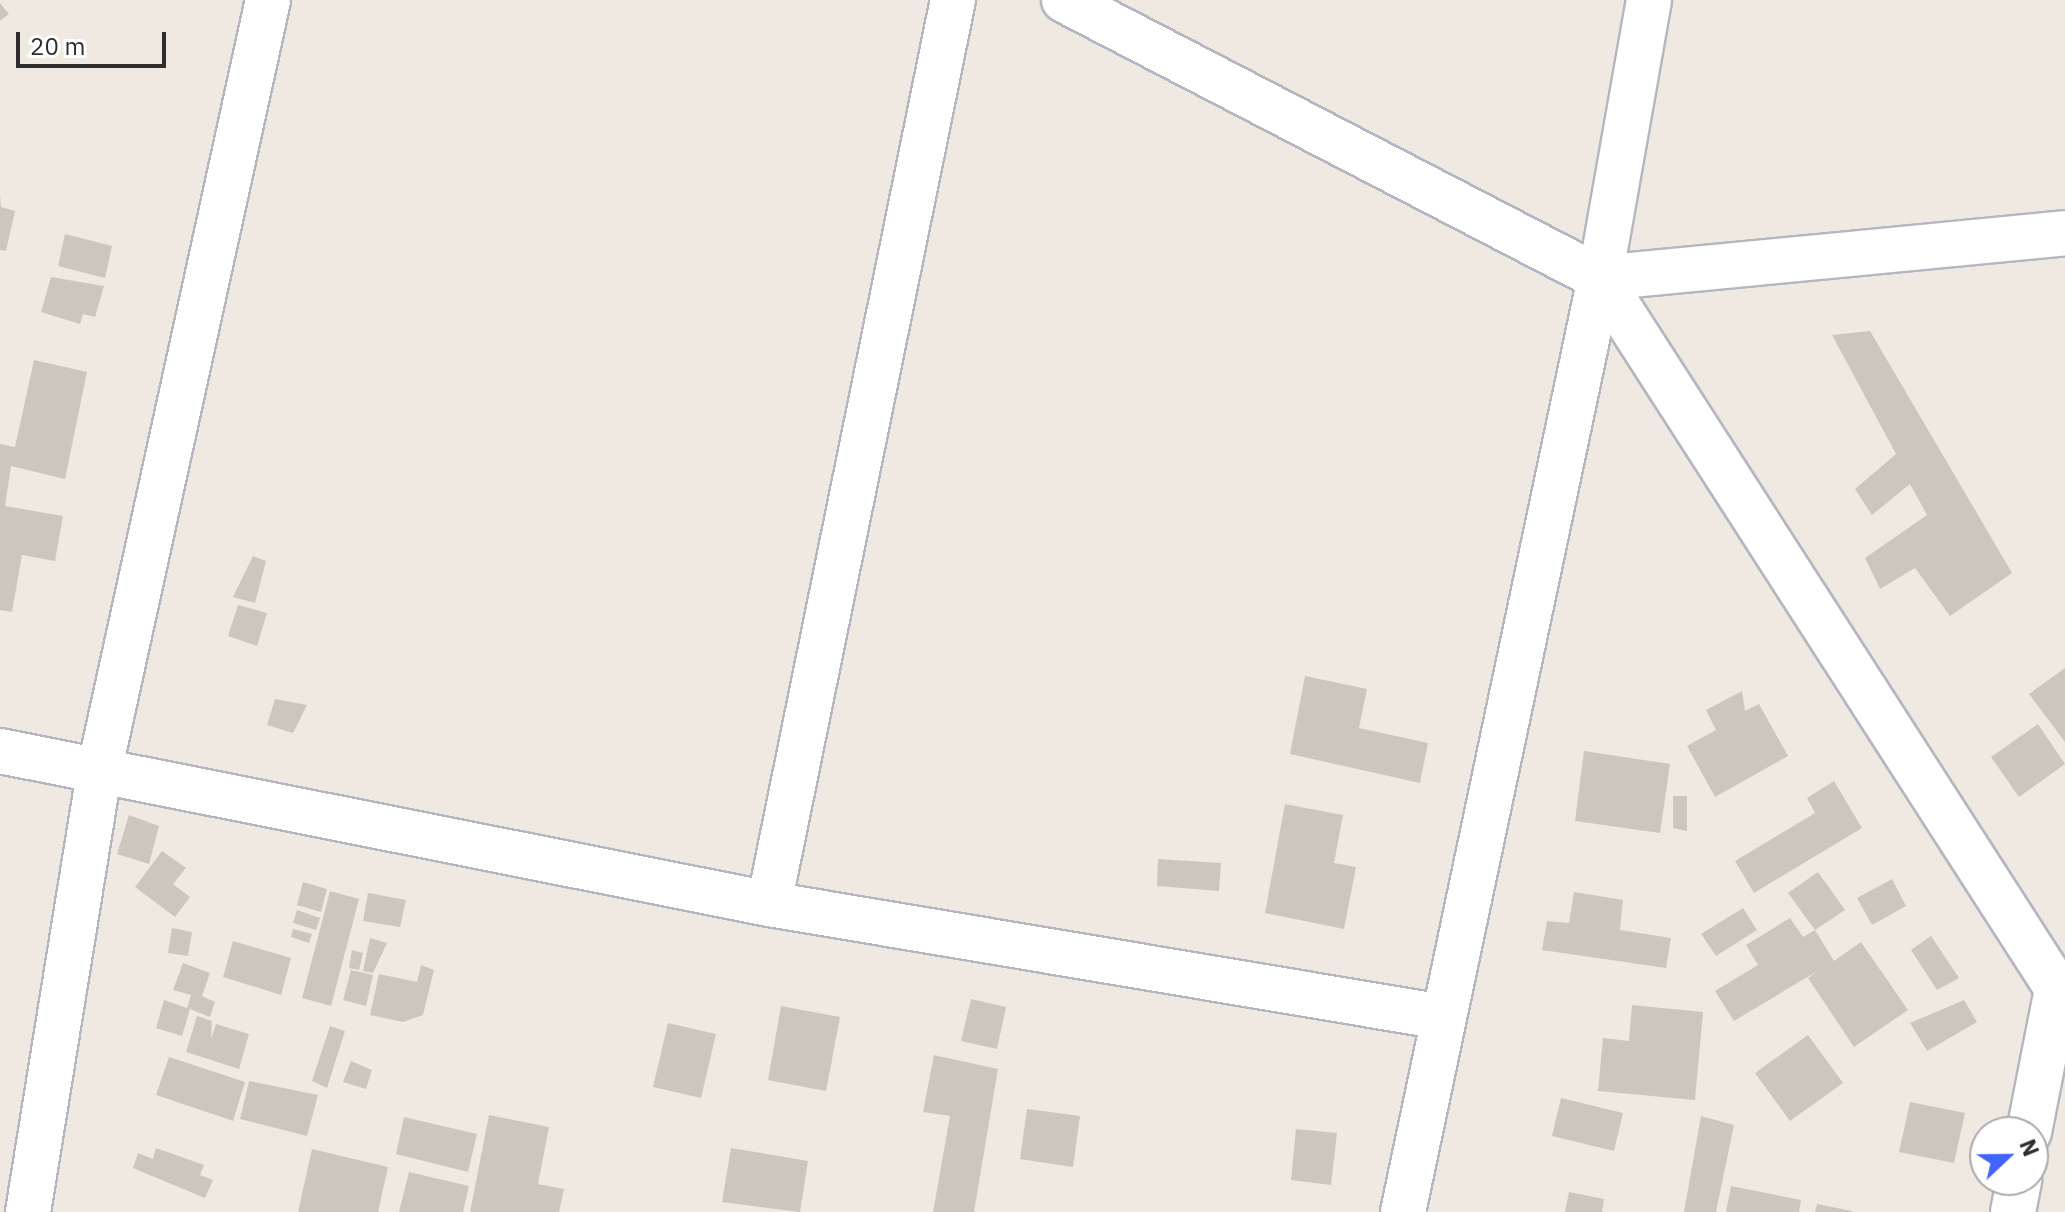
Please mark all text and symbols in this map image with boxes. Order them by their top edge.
scale bar [20,16,170,66]
text: 20 m [30,30,85,62]
north arrow [1969,1116,2049,1196]
text: N [2013,1135,2046,1160]

